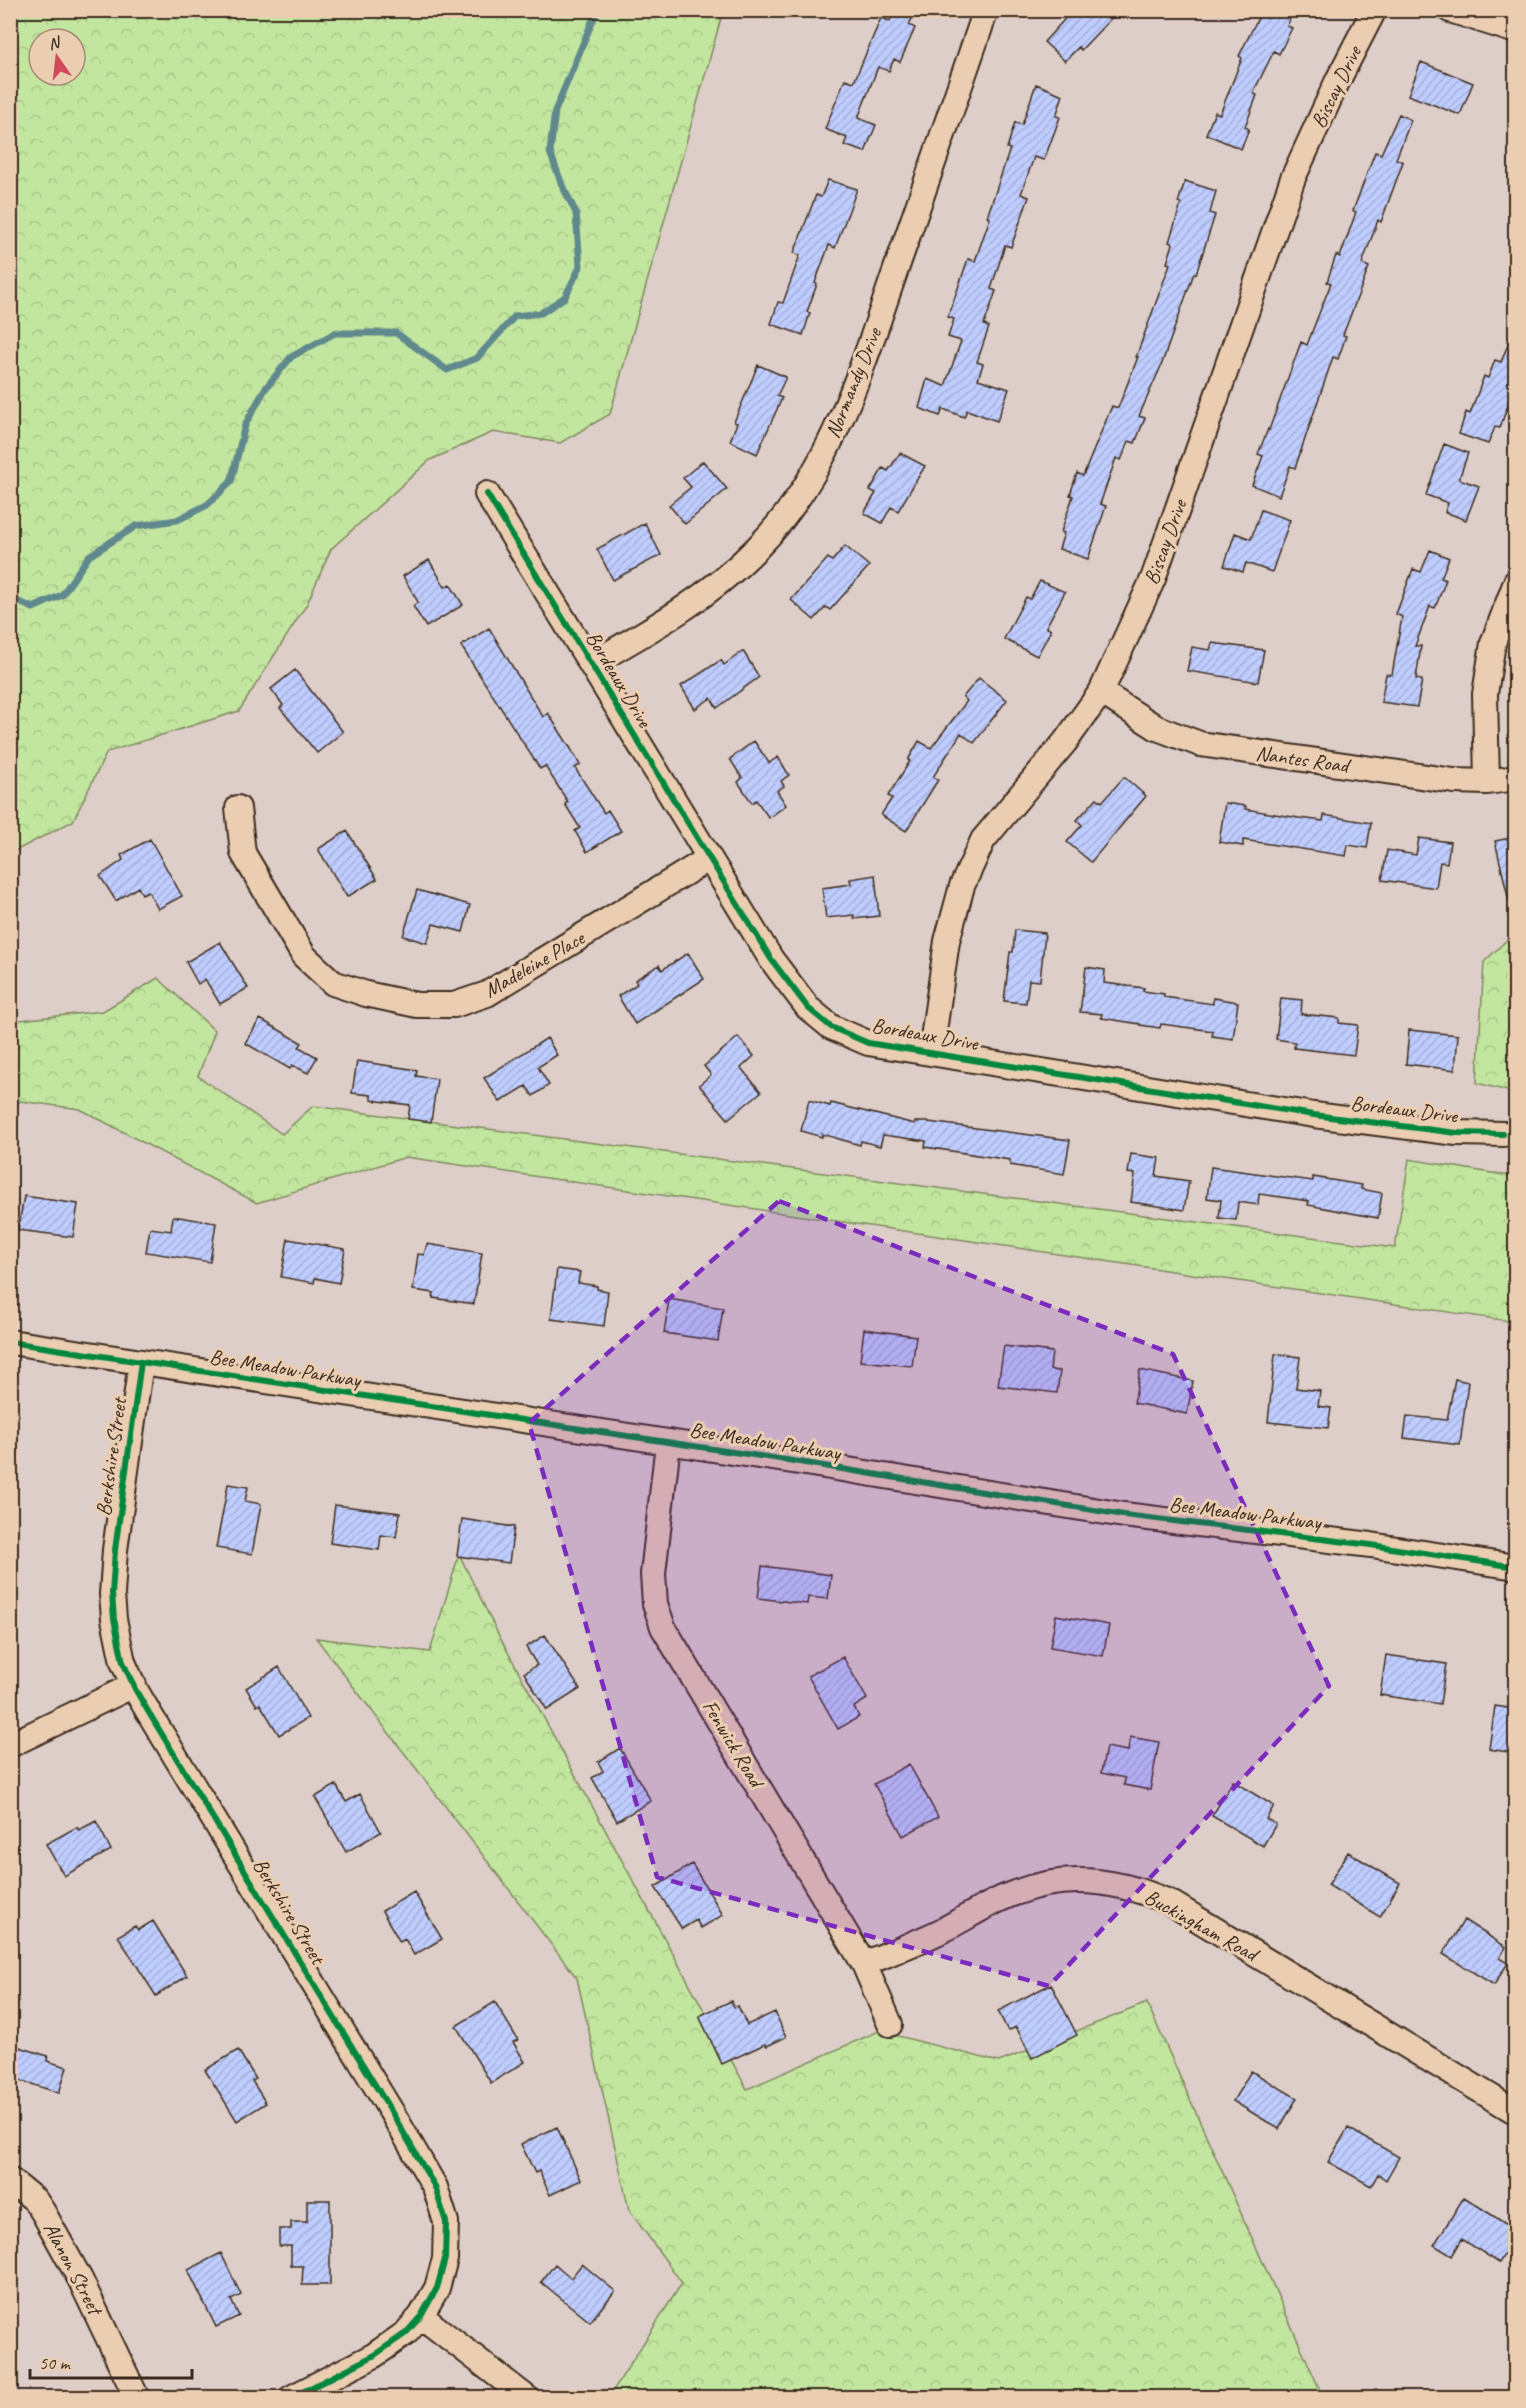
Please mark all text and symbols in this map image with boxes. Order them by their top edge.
north arrow [27,27,87,87]
text: N [46,32,64,54]
street label: Biscay Drive [1305,40,1368,132]
street label: Normandy Drive [819,323,887,442]
street label: Biscay Drive [1138,494,1193,588]
street label: Bordeaux Drive [580,626,658,733]
street label: Nantes Road [1254,740,1354,779]
street label: Madeleine Place [479,924,591,1003]
street label: Bordeaux Drive [870,1012,981,1056]
street label: Bordeaux Drive [1349,1090,1460,1129]
street label: Bee Meadow Parkway [208,1343,364,1393]
street label: Berkshire Street [90,1394,132,1518]
street label: Bee Meadow Parkway [688,1416,844,1466]
street label: Bee Meadow Parkway [1168,1491,1324,1535]
street label: Fenwick Road [697,1695,771,1794]
street label: Berkshire Street [247,1853,332,1970]
street label: Buckingham Road [1140,1883,1265,1968]
street label: Alanon Street [38,2218,109,2321]
scale bar [30,2342,192,2380]
text: 50 m [39,2352,72,2374]

